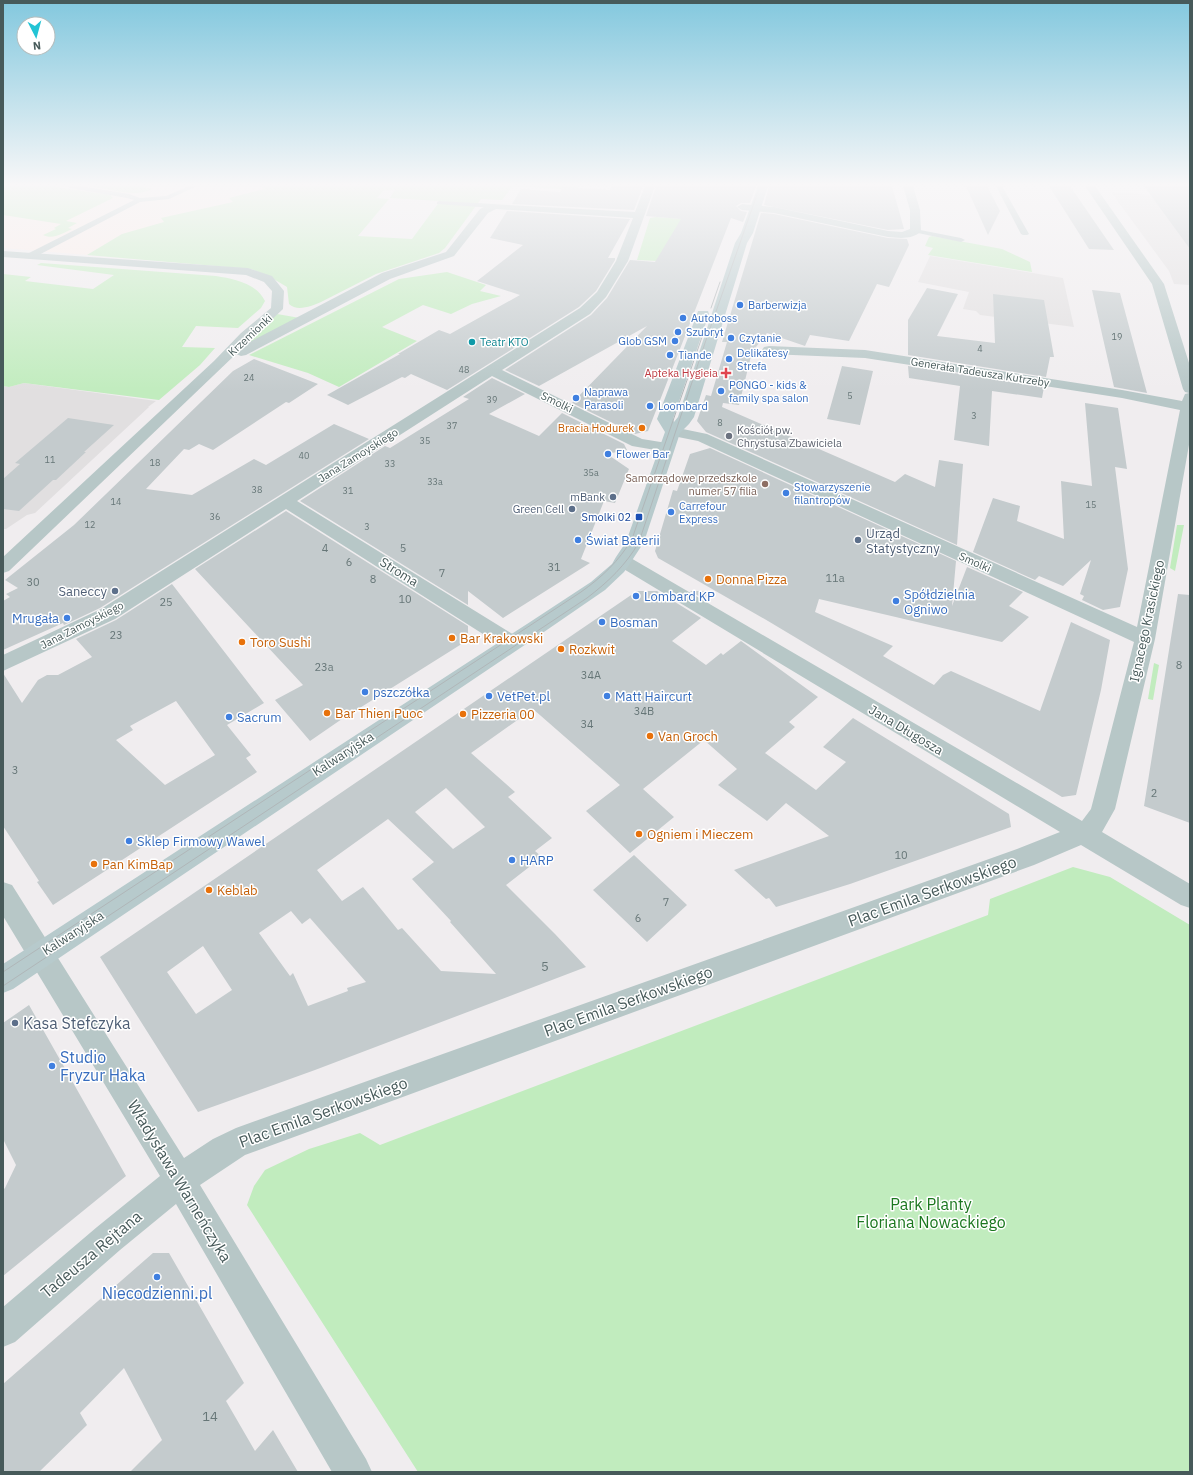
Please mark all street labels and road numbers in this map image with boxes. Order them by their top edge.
street label: Krzemionki [225,311,275,359]
street label: Generała Tadeusza Kutrzeby [910,354,1051,390]
street label: Smolki [539,388,575,416]
street label: Jana Zamoyskiego [316,425,400,485]
street label: Smolki [957,549,993,575]
street label: Stroma [377,554,422,590]
street label: Ignacego Krasickiego [1126,558,1168,684]
street label: Jana Zamoyskiego [38,598,126,652]
street label: Jana Długosza [866,701,946,759]
street label: Kalwaryjska [309,728,377,780]
street label: Plac Emila Serkowskiego [845,851,1019,931]
street label: Kalwaryjska [39,907,107,959]
street label: Plac Emila Serkowskiego [541,961,715,1041]
street label: Plac Emila Serkowskiego [236,1072,410,1152]
street label: Władysława Warneńczyka [124,1096,237,1266]
street label: Tadeusza Rejtana [36,1206,146,1302]

